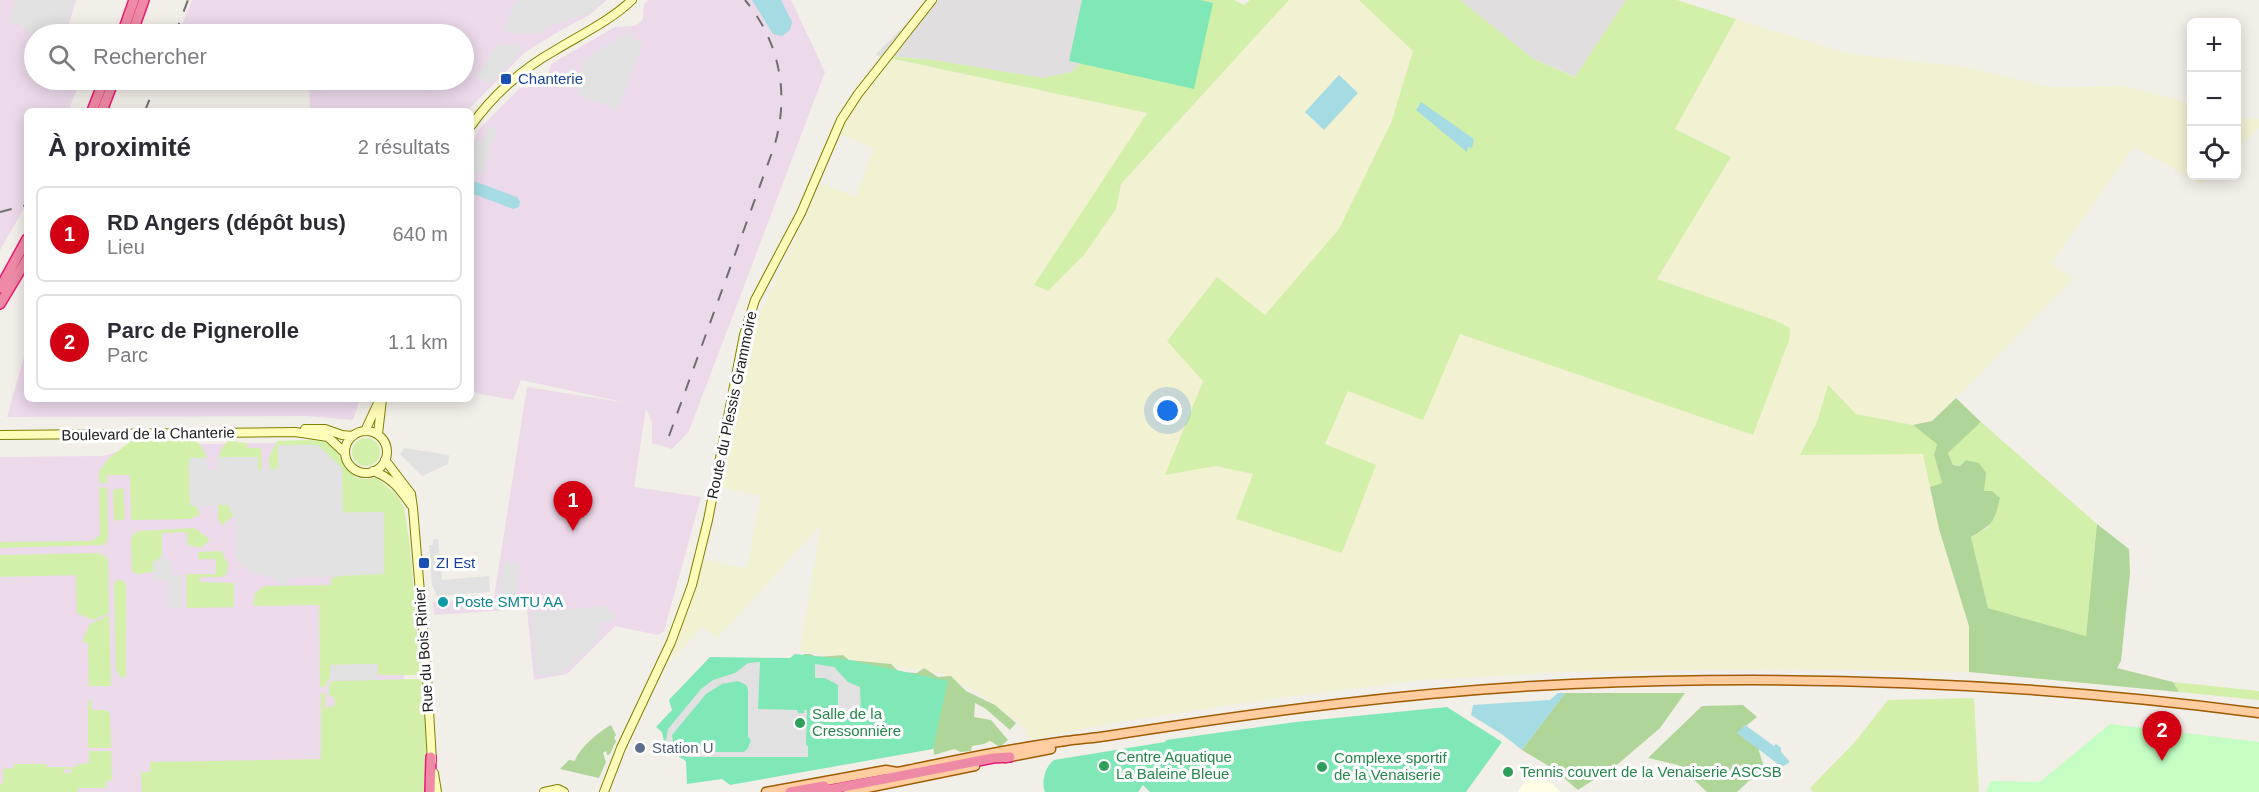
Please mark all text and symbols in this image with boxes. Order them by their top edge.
map controls [2187,18,2241,180]
button: + [2187,18,2241,72]
search box [24,24,474,90]
icon: search [45,41,78,74]
text: Rechercher [93,44,207,69]
place label: Chanterie [518,70,583,87]
marker: Chanterie [499,72,513,86]
button: − [2187,72,2241,126]
button: locate [2187,126,2241,180]
text: À proximité [48,132,191,162]
text: 2 résultats [358,136,450,158]
text: RD Angers (dépôt bus) [107,210,346,235]
text: 1 [64,223,75,245]
text: 640 m [392,223,448,245]
text: Lieu [107,236,145,258]
street label: Route du Plessis Grammoire [703,309,760,500]
text: Parc de Pignerolle [107,318,299,343]
text: 2 [64,331,75,353]
text: 1.1 km [388,331,448,353]
text: Parc [107,344,148,366]
your location [1153,396,1182,425]
street label: Boulevard de la Chanterie [61,423,235,444]
pin: 1 [554,482,592,531]
place label: ZI Est [436,554,476,571]
marker: ZI Est [417,556,431,570]
street label: Rue du Bois Rinier [411,587,436,713]
place label: Poste SMTU AA [455,593,563,610]
marker: Poste SMTU AA [436,595,450,609]
place label: Salle de la Cressonnière [812,705,901,739]
pin: 2 [2142,712,2182,761]
marker: Salle de la Cressonnière [793,716,807,730]
place label: Station U [652,739,714,756]
marker: Station U [633,741,647,755]
place label: Centre Aquatique La Baleine Bleue [1116,748,1232,782]
place label: Complexe sportif de la Venaiserie [1334,749,1447,783]
marker: Centre Aquatique La Baleine Bleue [1097,759,1111,773]
marker: Complexe sportif de la Venaiserie [1315,760,1329,774]
place label: Tennis couvert de la Venaiserie ASCSB [1520,763,1782,780]
marker: Tennis couvert de la Venaiserie ASCSB [1501,765,1515,779]

